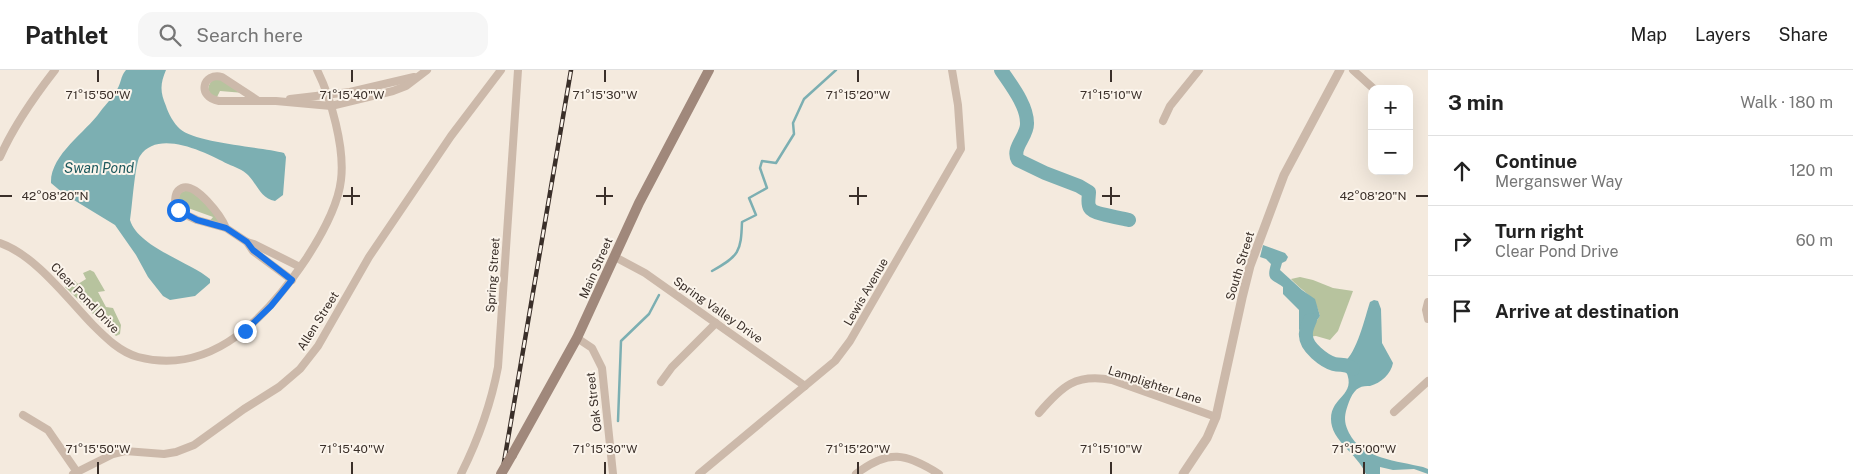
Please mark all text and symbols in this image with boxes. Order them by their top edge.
search box [138,12,488,57]
text: Pathlet [25,21,108,49]
icon: search [156,21,184,49]
text: Search here [196,24,303,46]
text: Map [1631,24,1667,45]
text: Layers [1695,24,1751,45]
text: Share [1779,24,1828,45]
map controls [1368,85,1413,175]
button: + [1368,85,1413,130]
text: 71°15'50"W [65,88,131,102]
text: 71°15'40"W [320,88,385,102]
text: 71°15'30"W [573,88,638,102]
text: 71°15'20"W [826,88,891,102]
text: 71°15'10"W [1080,88,1143,102]
text: 3 min [1448,90,1504,115]
text: Walk · 180 m [1740,93,1833,112]
button: − [1368,130,1413,175]
text: Continue [1495,150,1577,172]
icon: ahead [1448,157,1476,185]
water label: Swan Pond [64,160,134,176]
text: 120 m [1789,161,1833,180]
text: Merganswer Way [1495,172,1623,191]
text: 42°08'20"N [22,189,88,203]
text: 42°08'20"N [1340,189,1406,203]
route start [167,199,190,222]
text: Turn right [1495,220,1584,242]
icon: right [1448,227,1476,255]
street label: South Street [1223,230,1257,302]
text: 60 m [1796,231,1833,250]
street label: Main Street [576,235,616,301]
street label: Spring Street [483,237,503,313]
text: Clear Pond Drive [1495,242,1618,261]
street label: Lewis Avenue [841,255,891,328]
street label: Clear Pond Drive [48,260,122,336]
street label: Spring Valley Drive [671,274,765,346]
street label: Allen Street [294,289,342,353]
icon: arrive [1448,297,1476,325]
text: Arrive at destination [1495,300,1679,322]
route end [234,320,257,343]
street label: Lamplighter Lane [1106,363,1204,407]
street label: Oak Street [583,371,605,433]
text: 71°15'50"W [65,442,131,456]
text: 71°15'40"W [320,442,385,456]
text: 71°15'30"W [573,442,638,456]
text: 71°15'20"W [826,442,891,456]
text: 71°15'10"W [1080,442,1143,456]
text: 71°15'00"W [1332,442,1397,456]

